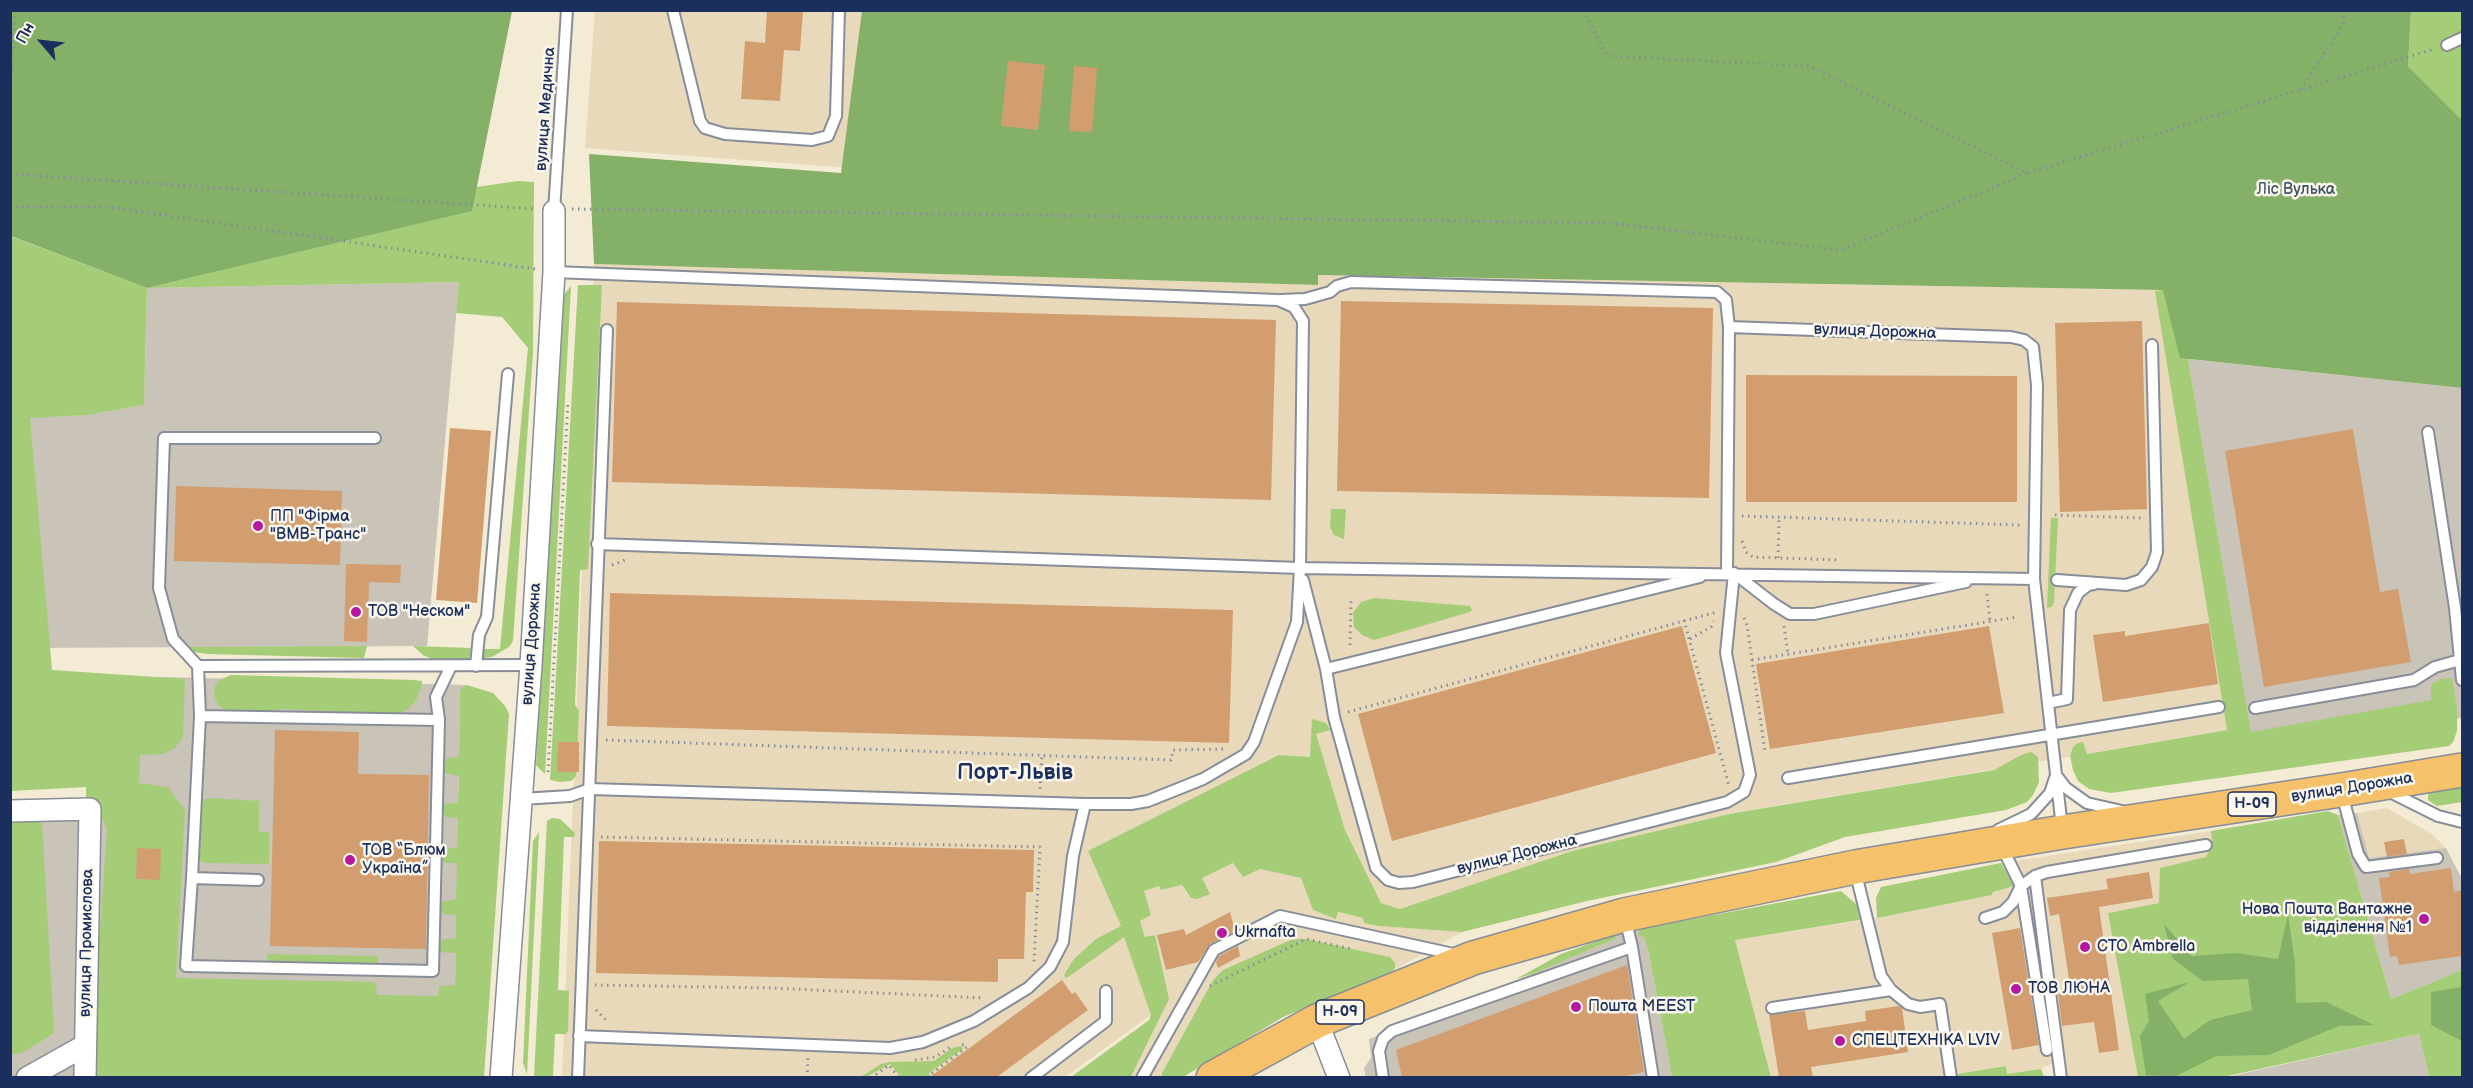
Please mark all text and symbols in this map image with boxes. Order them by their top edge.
north arrow [12,12,72,72]
text: Пн [12,19,39,47]
street label: вулиця Медична [532,46,560,172]
park label: Ліс Вулька [2257,180,2335,200]
street label: вулиця Дорожна [1813,320,1937,344]
place label: ПП "Фірма "ВМВ-Транс" [270,507,366,545]
marker: ПП "Фірма "ВМВ-Транс" [251,519,265,533]
street label: вулиця Дорожна [518,582,546,706]
place label: ТОВ "Неском" [368,602,470,622]
marker: ТОВ "Неском" [349,605,363,619]
district label: Порт-Львів [957,760,1073,786]
street label: вулиця Дорожна [2290,769,2414,807]
road number: Н-09 [2228,792,2276,816]
street label: вулиця Дорожна [1455,831,1579,879]
place label: ТОВ “Блюм Україна” [362,841,446,879]
marker: ТОВ “Блюм Україна” [343,853,357,867]
street label: вулиця Промислова [76,869,98,1017]
place label: Нова Пошта Вантажне відділення №1 [2242,900,2412,938]
marker: Нова Пошта Вантажне відділення №1 [2417,912,2431,926]
place label: Ukrnafta [1234,923,1296,943]
marker: Ukrnafta [1215,926,1229,940]
place label: СТО Ambrella [2097,937,2195,957]
marker: СТО Ambrella [2078,940,2092,954]
place label: ТОВ ЛЮНА [2028,979,2110,999]
marker: ТОВ ЛЮНА [2009,982,2023,996]
place label: Пошта MEEST [1588,997,1695,1017]
road number: Н-09 [1316,1000,1364,1024]
marker: Пошта MEEST [1569,1000,1583,1014]
place label: СПЕЦТЕХНІКА LVIV [1852,1031,2000,1051]
marker: СПЕЦТЕХНІКА LVIV [1833,1034,1847,1048]

